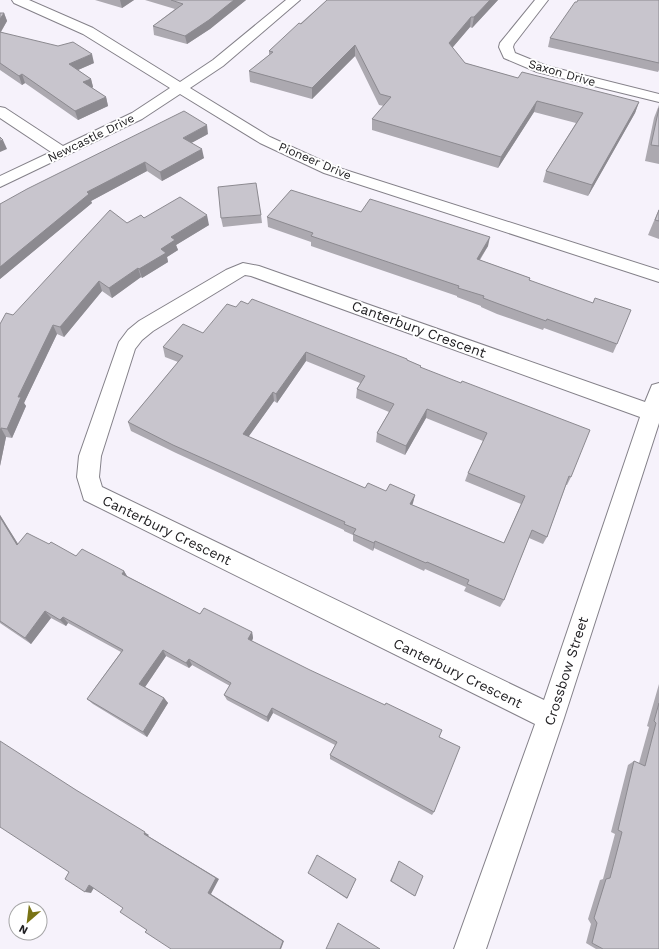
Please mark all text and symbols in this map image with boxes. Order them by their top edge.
street label: Saxon Drive [527,57,597,89]
street label: Newcastle Drive [45,111,137,165]
street label: Pioneer Drive [277,139,353,183]
street label: Canterbury Crescent [350,297,488,361]
street label: Canterbury Crescent [100,492,234,568]
street label: Crossbow Street [541,614,591,727]
street label: Canterbury Crescent [391,635,525,711]
north arrow [8,901,48,941]
text: N [17,922,30,937]

